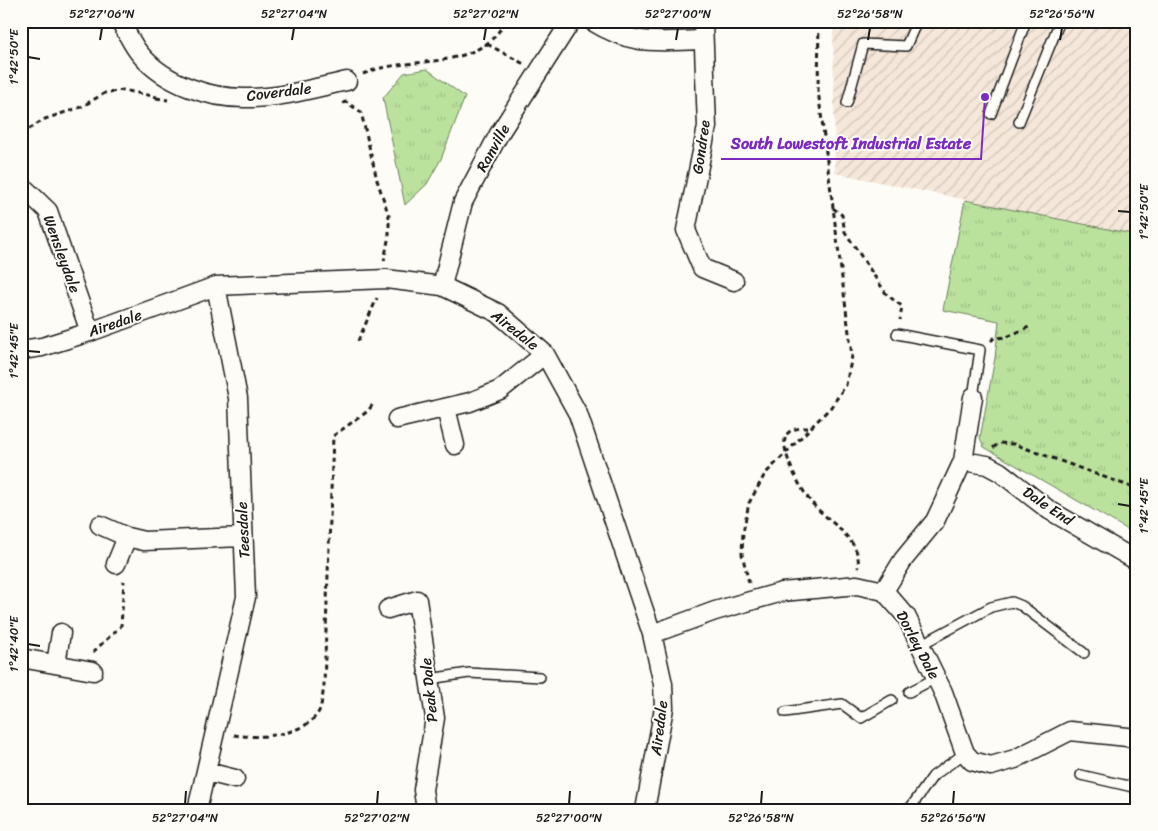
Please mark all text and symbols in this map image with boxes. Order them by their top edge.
text: 52°27'06"N [69,3,135,25]
text: 52°27'04"N [261,3,328,25]
text: 52°27'02"N [453,3,519,25]
text: 52°27'00"N [645,3,712,25]
text: 52°26'58"N [837,3,903,25]
text: 52°26'56"N [1029,3,1095,25]
text: 1°42'50"E [3,28,25,85]
street label: Coverdale [245,75,313,109]
street label: Gondree [684,118,718,176]
street label: Ranville [469,119,517,177]
callout: South Lowestoft Industrial Estate [721,128,981,159]
text: South Lowestoft Industrial Estate [730,129,972,158]
text: 1°42'50"E [1133,183,1155,240]
street label: Wensleydale [36,211,88,297]
street label: Airedale [84,302,146,345]
street label: Airedale [484,302,545,357]
text: 1°42'45"E [3,322,25,379]
text: 1°42'45"E [1133,477,1155,534]
street label: Dale End [1017,479,1080,533]
street label: Teesdale [229,501,257,559]
street label: Dorley Dale [889,606,947,684]
text: 1°42'40"E [3,615,25,672]
street label: Peak Dale [413,656,445,724]
street label: Airedale [643,699,675,758]
text: 52°27'04"N [152,807,219,829]
text: 52°27'02"N [344,807,410,829]
text: 52°27'00"N [536,807,603,829]
text: 52°26'58"N [728,807,794,829]
text: 52°26'56"N [920,807,986,829]

